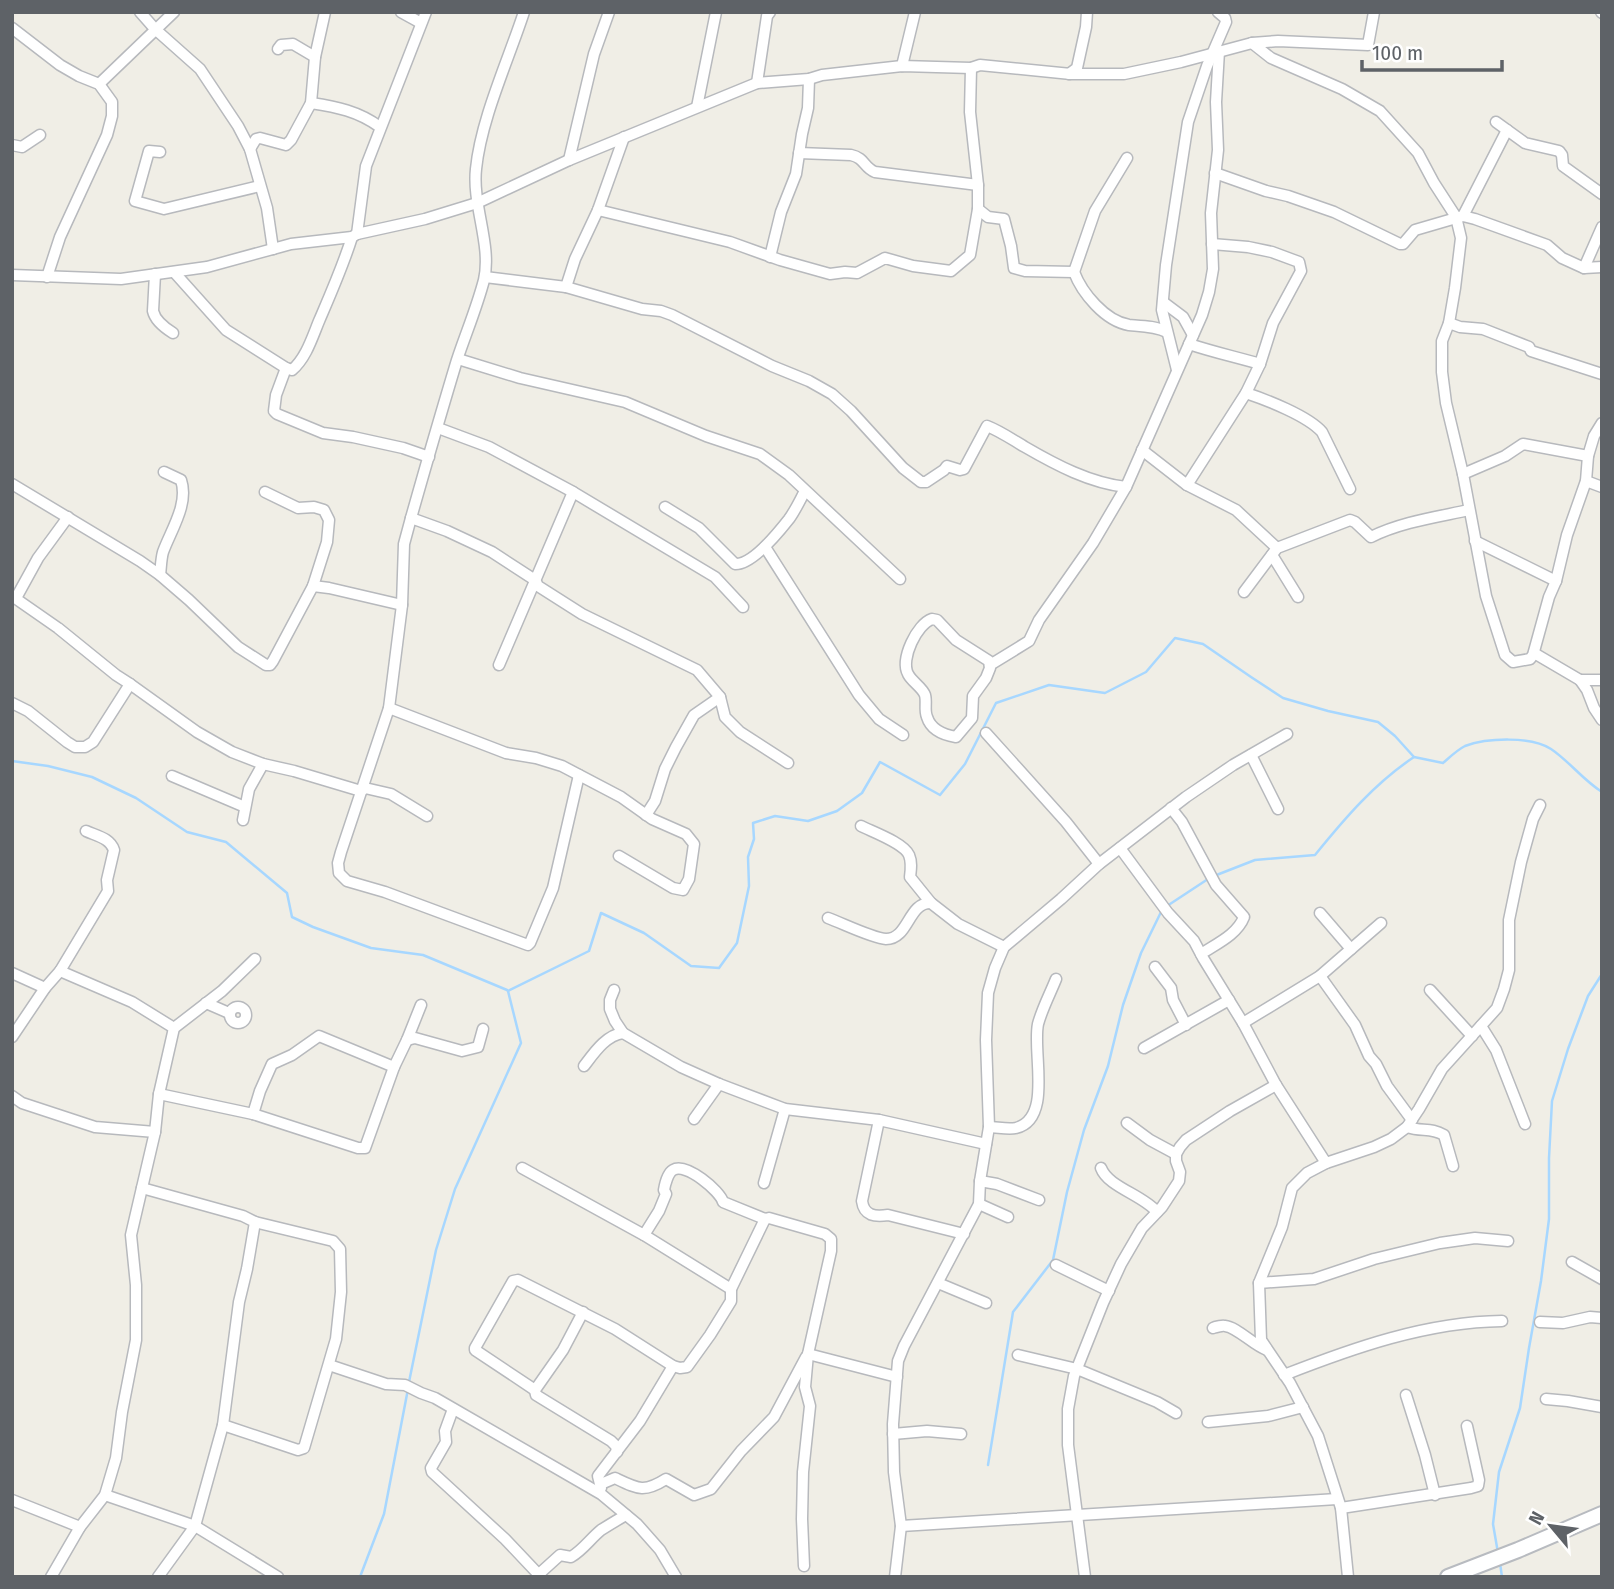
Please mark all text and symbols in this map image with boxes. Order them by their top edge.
scale bar [1362,28,1502,72]
text: 100 m [1372,40,1423,66]
north arrow [1516,1491,1586,1561]
text: N [1524,1507,1549,1529]

